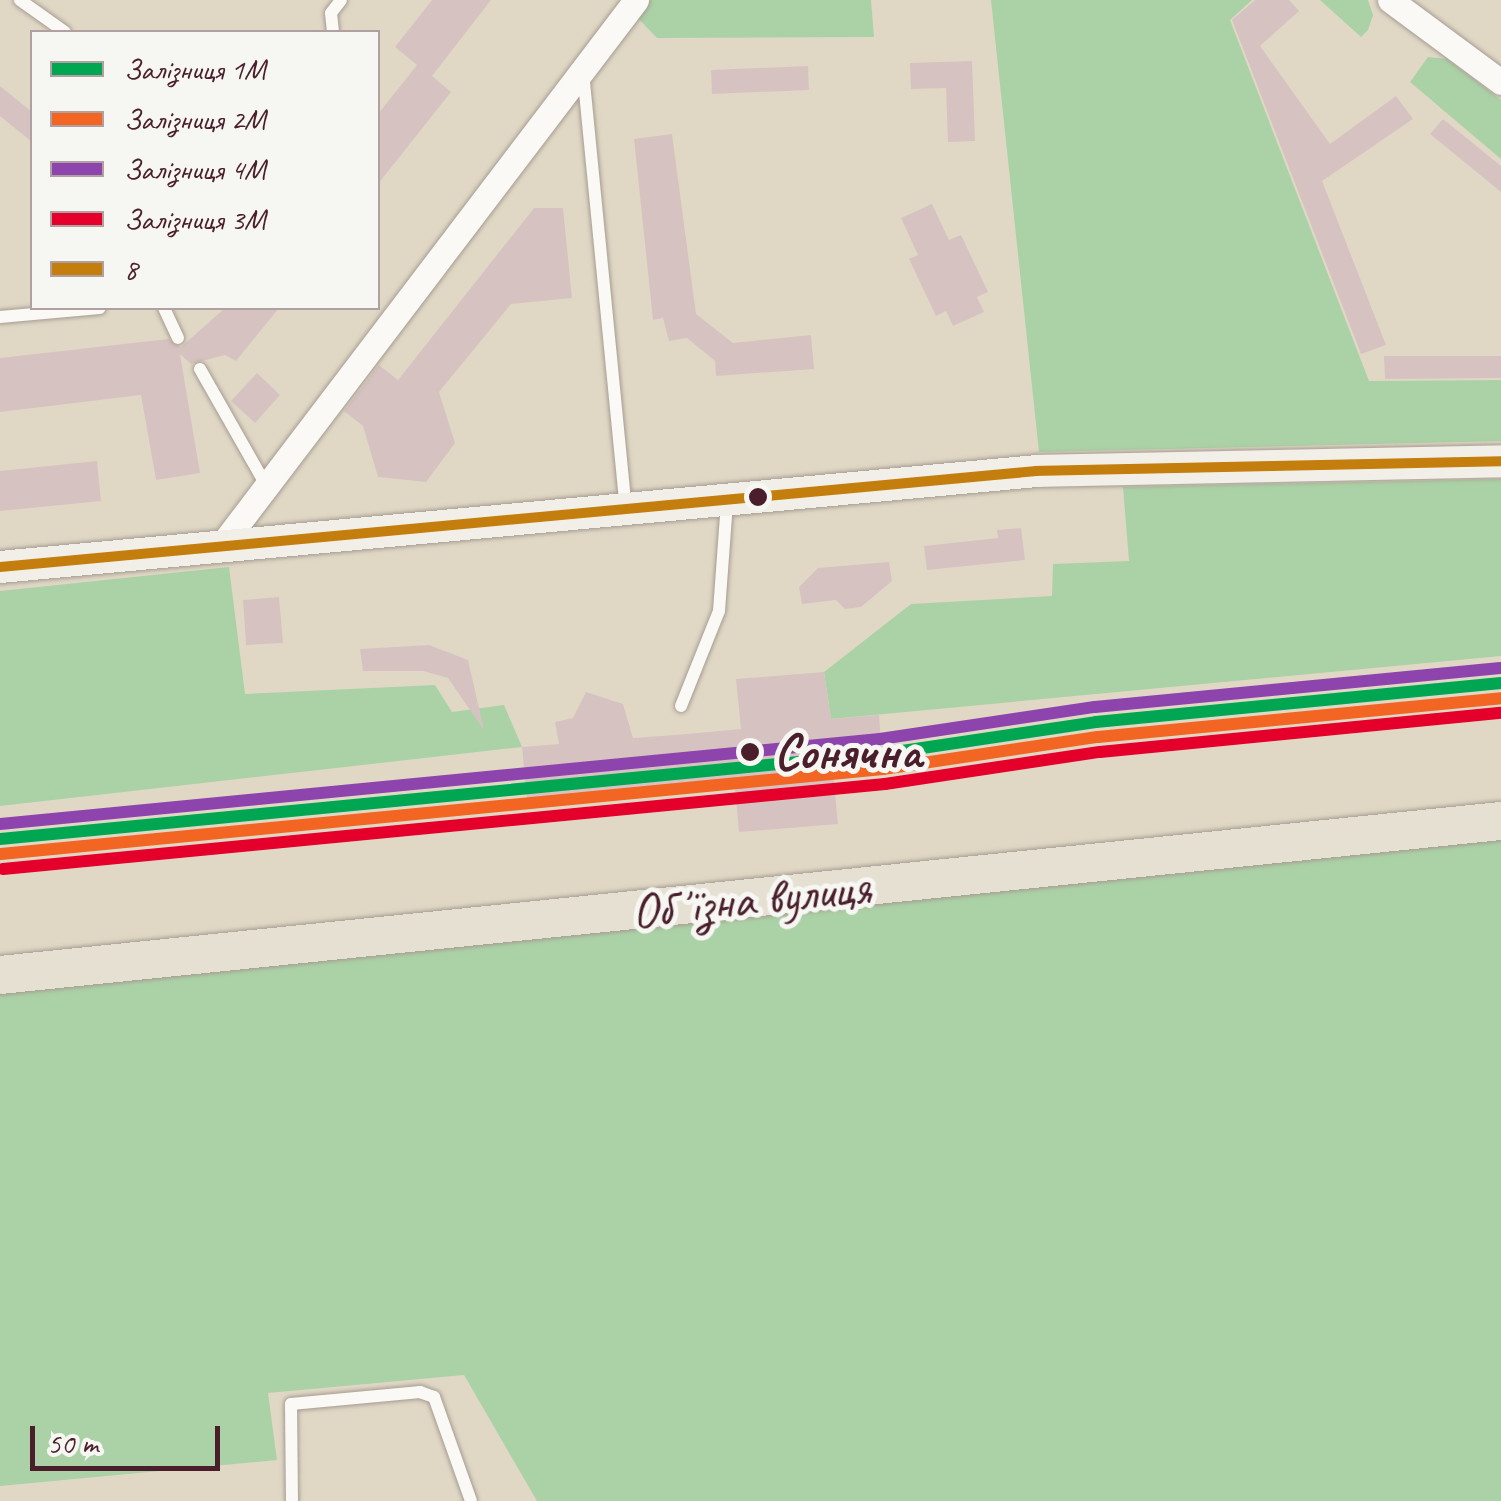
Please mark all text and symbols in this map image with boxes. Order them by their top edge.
legend [30,30,380,310]
text: Залізниця 1М [124,50,266,88]
text: Залізниця 2М [124,100,266,138]
text: Залізниця 4М [124,150,266,188]
text: Залізниця 3М [124,200,266,238]
text: 8 [124,250,138,288]
unlabelled marker [748,487,768,507]
place label: Сонячна [774,722,921,782]
marker: Сонячна [735,737,765,767]
street label: Обʼїзна вулиця [628,857,874,941]
scale bar [35,1406,225,1468]
text: 50 m [47,1424,98,1462]

